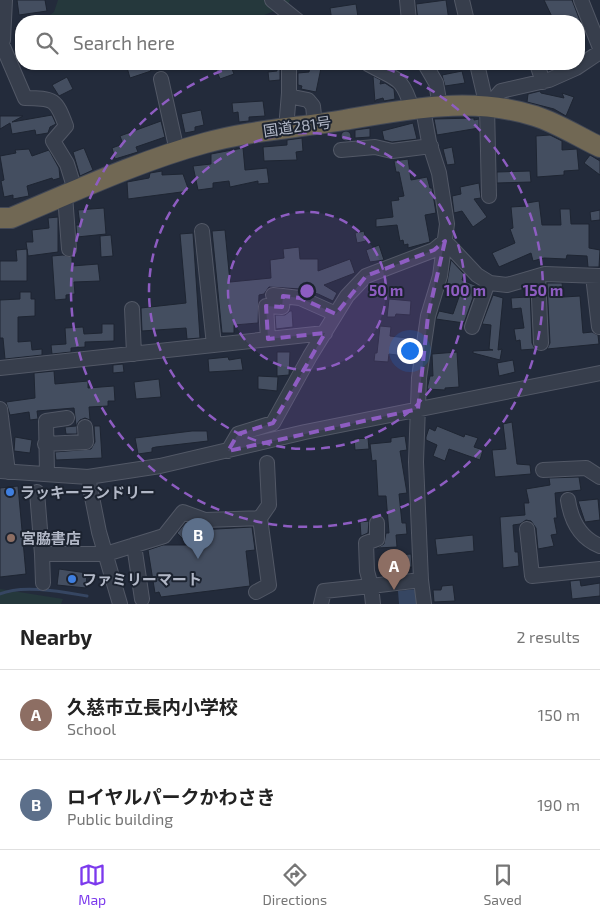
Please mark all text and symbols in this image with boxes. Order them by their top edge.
search box [15,15,585,70]
icon: search [33,29,61,57]
text: Search here [73,31,175,54]
street label: 国道281号 [262,112,332,140]
text: 50 m [369,281,403,299]
text: 100 m [444,281,486,299]
text: 150 m [523,281,563,299]
centre of rings [298,282,316,300]
your location [397,338,423,364]
place label: ラッキーランドリー [20,483,155,501]
marker: ラッキーランドリー [4,486,16,498]
pin: B [182,518,214,559]
place label: 宮脇書店 [21,529,81,547]
marker: 宮脇書店 [5,532,17,544]
pin: A [378,549,410,590]
place label: ファミリーマート [82,570,202,588]
marker: ファミリーマート [66,573,78,585]
text: Nearby [20,624,92,649]
text: 2 results [517,627,580,646]
text: 久慈市立長内小学校 [67,695,238,718]
text: A [31,705,41,724]
text: 150 m [538,705,580,724]
text: School [67,719,116,738]
text: ロイヤルパークかわさき [67,785,275,808]
text: B [31,795,41,814]
text: 190 m [537,795,580,814]
text: Public building [67,809,173,828]
tab: Map [78,861,106,908]
tab: Directions [263,861,327,908]
tab: Saved [483,861,522,908]

